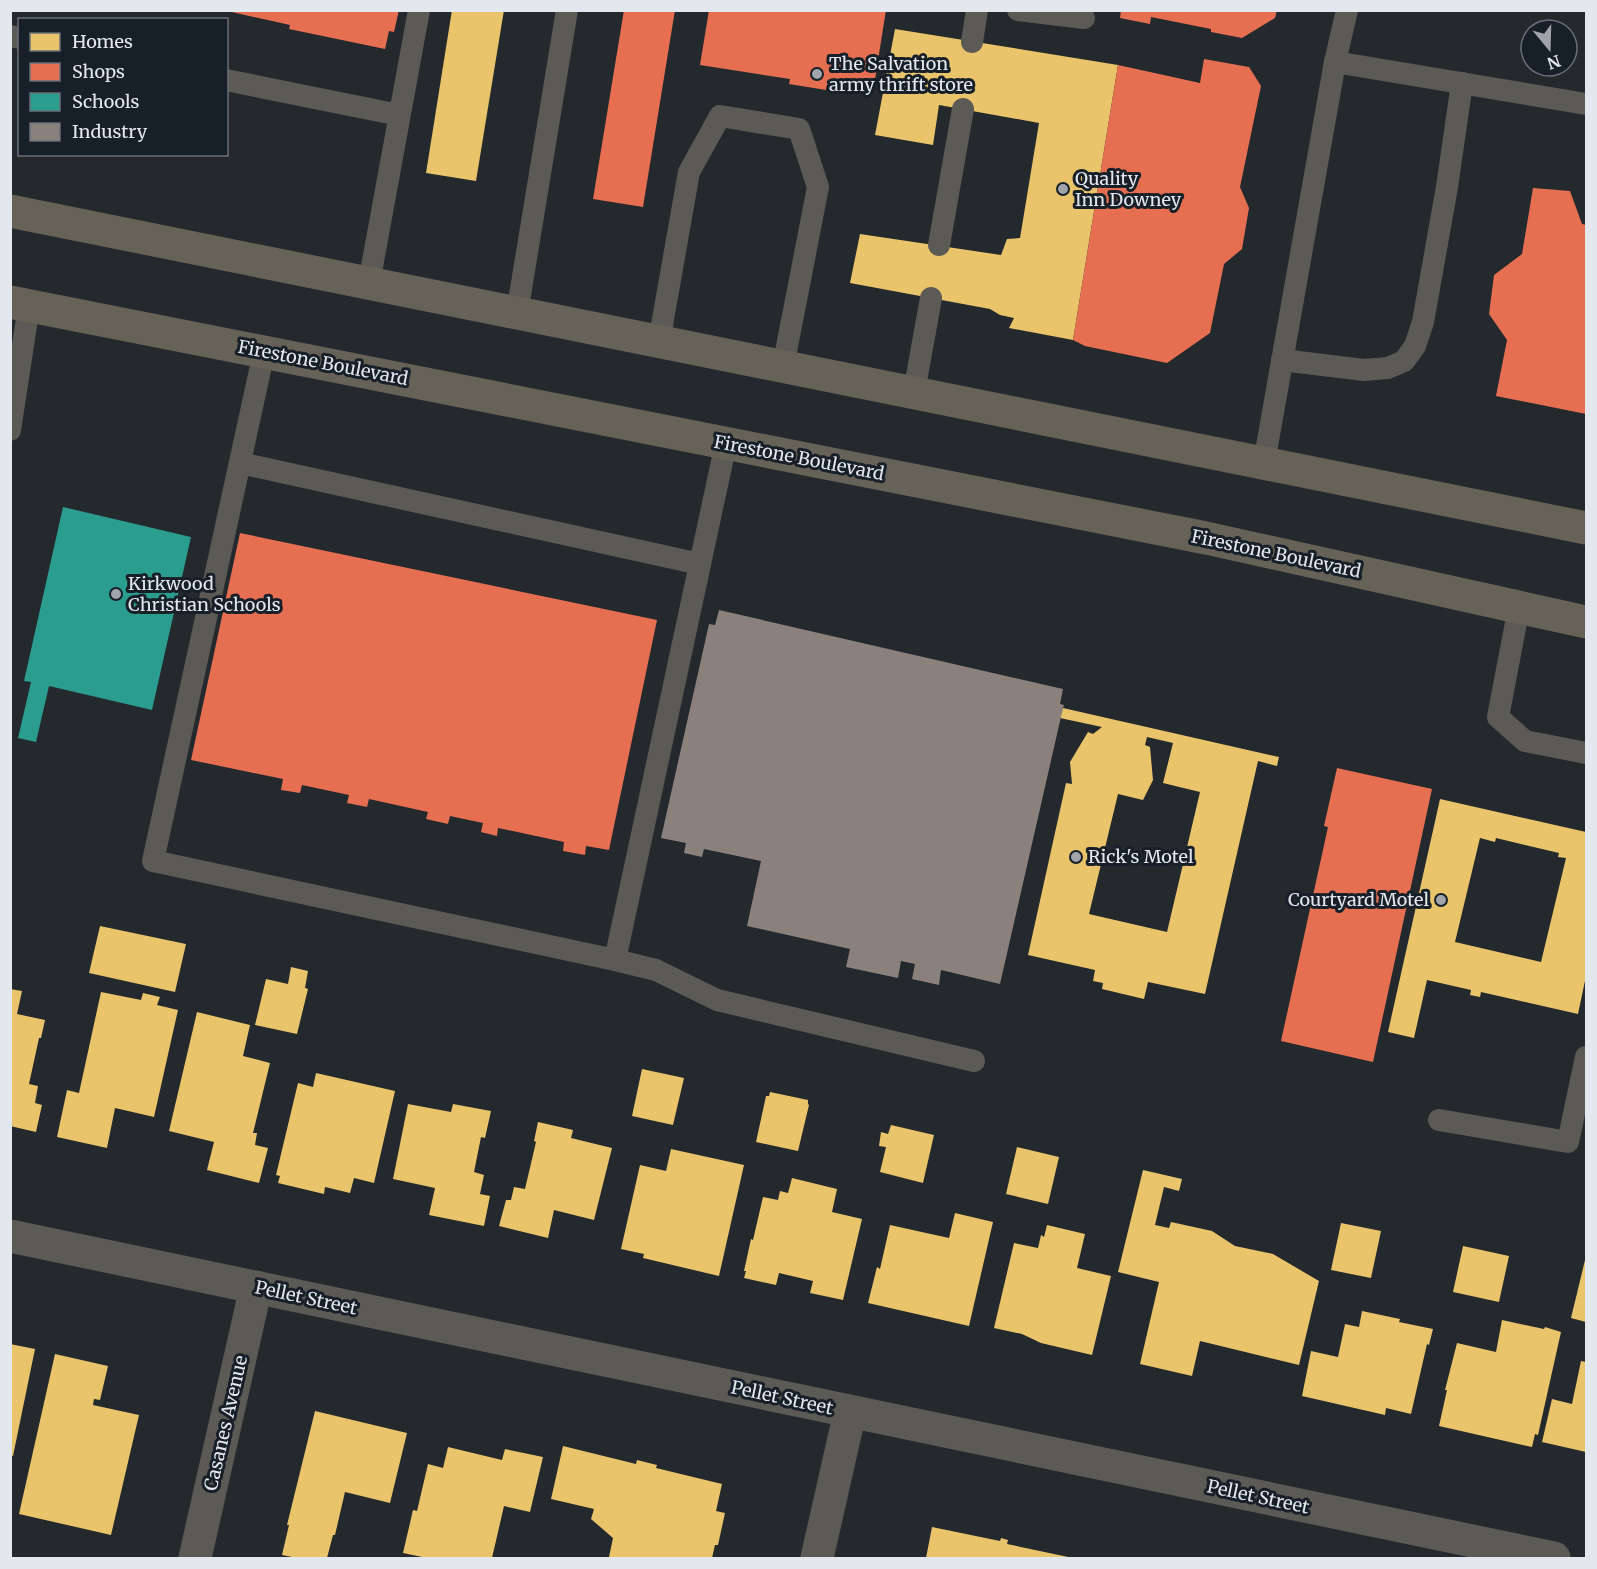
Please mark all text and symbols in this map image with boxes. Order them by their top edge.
legend [18,18,228,156]
north arrow [1519,18,1579,78]
text: Homes [72,30,133,53]
text: N [1544,51,1563,74]
place label: The Salvation army thrift store [829,52,973,96]
text: Shops [72,60,125,83]
marker: The Salvation army thrift store [810,67,824,81]
text: Schools [72,90,140,113]
text: Industry [72,120,148,143]
place label: Quality Inn Downey [1075,167,1182,211]
marker: Quality Inn Downey [1056,182,1070,196]
street label: Firestone Boulevard [236,335,410,390]
street label: Firestone Boulevard [712,430,886,485]
street label: Firestone Boulevard [1189,524,1363,583]
place label: Kirkwood Christian Schools [128,572,281,616]
marker: Kirkwood Christian Schools [109,587,123,601]
place label: Rick's Motel [1088,845,1194,868]
marker: Rick's Motel [1069,850,1083,864]
place label: Courtyard Motel [1288,888,1429,911]
marker: Courtyard Motel [1434,893,1448,907]
street label: Pellet Street [253,1275,359,1320]
street label: Casanes Avenue [199,1353,252,1493]
street label: Pellet Street [729,1375,835,1420]
street label: Pellet Street [1205,1474,1311,1519]

